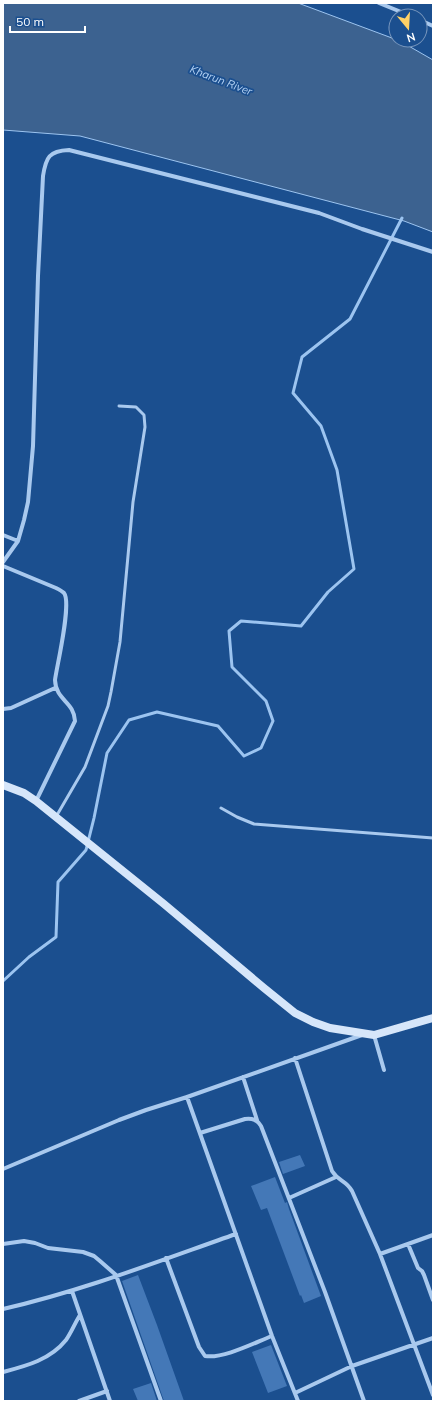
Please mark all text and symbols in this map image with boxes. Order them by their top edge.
scale bar [10,8,85,34]
north arrow [388,8,428,48]
text: 50 m [16,14,44,29]
text: N [405,30,417,45]
water label: Kharun River [188,62,255,99]

